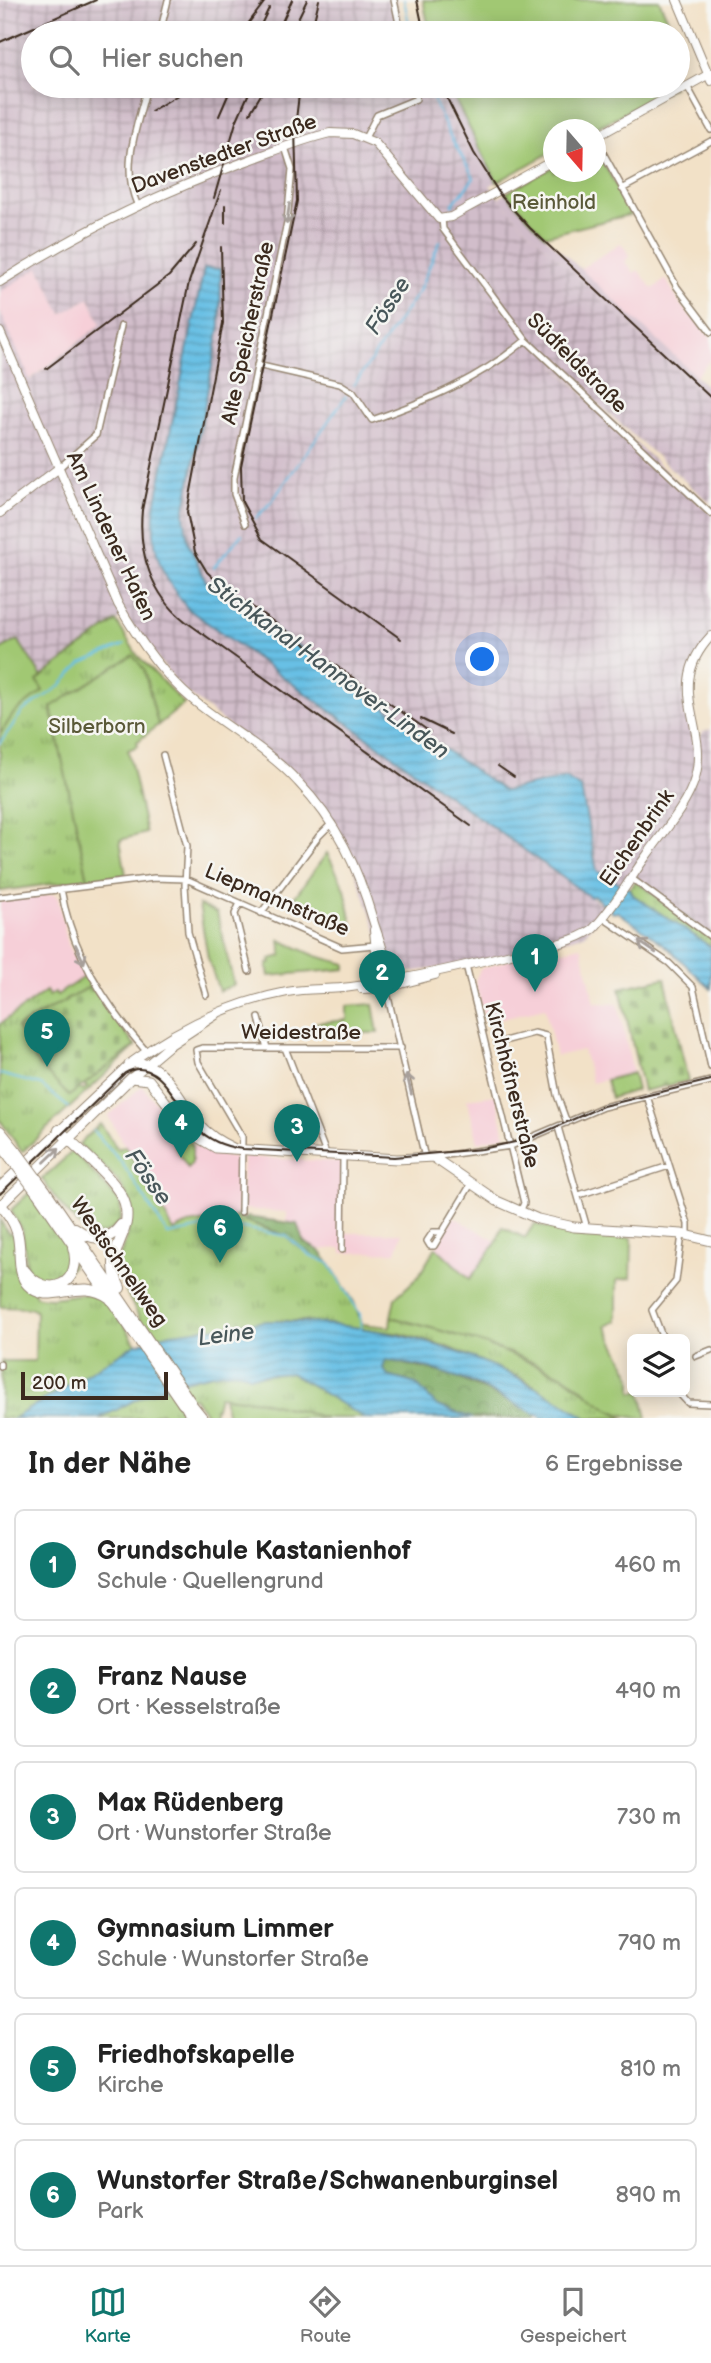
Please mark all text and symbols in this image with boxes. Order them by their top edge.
search box [21,21,690,98]
icon: search [45,41,83,79]
text: Hier suchen [101,44,244,75]
street label: Davenstedter Straße [128,109,320,199]
north arrow [543,119,606,182]
park label: Reinhold [512,190,596,215]
one-way arrow [281,202,294,225]
street label: Alte Speicherstraße [216,239,280,427]
water label: Fösse [359,272,417,340]
street label: Südfeldstraße [522,308,632,418]
street label: Am Lindener Hafen [61,447,161,625]
water label: Stichkanal Hannover-Linden [202,571,454,765]
your location [465,642,499,676]
park label: Silberborn [48,714,146,739]
street label: Eichenbrink [595,784,680,891]
street label: Liepmannstraße [201,858,353,942]
pin: 1 [512,934,558,992]
one-way arrow [638,940,657,955]
one-way arrow [74,943,88,964]
pin: 2 [359,950,405,1008]
street label: Kirchhöfnerstraße [479,999,545,1171]
pin: 5 [24,1009,70,1067]
street label: Weidestraße [241,1020,361,1045]
one-way arrow [401,1073,415,1096]
pin: 4 [158,1100,204,1158]
pin: 3 [274,1104,320,1162]
water label: Fösse [118,1143,178,1211]
one-way arrow [44,1147,61,1164]
street label: Westschnellweg [65,1192,173,1332]
pin: 6 [197,1205,243,1263]
water label: Leine [196,1318,256,1352]
map controls [627,1334,690,1397]
button: layers [627,1334,690,1397]
scale bar [21,1369,168,1401]
text: 200 m [32,1372,86,1395]
text: In der Nähe [28,1446,191,1482]
text: 6 Ergebnisse [545,1450,683,1478]
text: Grundschule Kastanienhof [97,1536,411,1567]
text: 1 [48,1551,58,1579]
text: 460 m [614,1551,681,1579]
text: Schule · Quellengrund [97,1567,324,1595]
text: Franz Nause [97,1662,247,1693]
text: 2 [46,1677,60,1705]
text: 490 m [615,1677,681,1705]
text: Ort · Kesselstraße [97,1693,281,1721]
text: Max Rüdenberg [97,1788,284,1819]
text: 3 [46,1803,60,1831]
text: 730 m [617,1803,681,1831]
text: Ort · Wunstorfer Straße [97,1819,332,1847]
text: Gymnasium Limmer [97,1914,334,1945]
text: 4 [46,1929,60,1957]
text: 790 m [618,1929,681,1957]
text: Schule · Wunstorfer Straße [97,1945,369,1973]
text: Friedhofskapelle [97,2040,295,2071]
text: 5 [46,2055,60,2083]
text: 810 m [620,2055,681,2083]
text: Kirche [97,2071,164,2099]
text: Wunstorfer Straße/Schwanenburginsel [97,2166,558,2197]
text: 6 [46,2181,60,2209]
text: 890 m [616,2181,681,2209]
text: Park [97,2197,143,2225]
tab: Karte [84,2283,131,2348]
tab: Route [300,2283,351,2348]
tab: Gespeichert [520,2283,627,2348]

